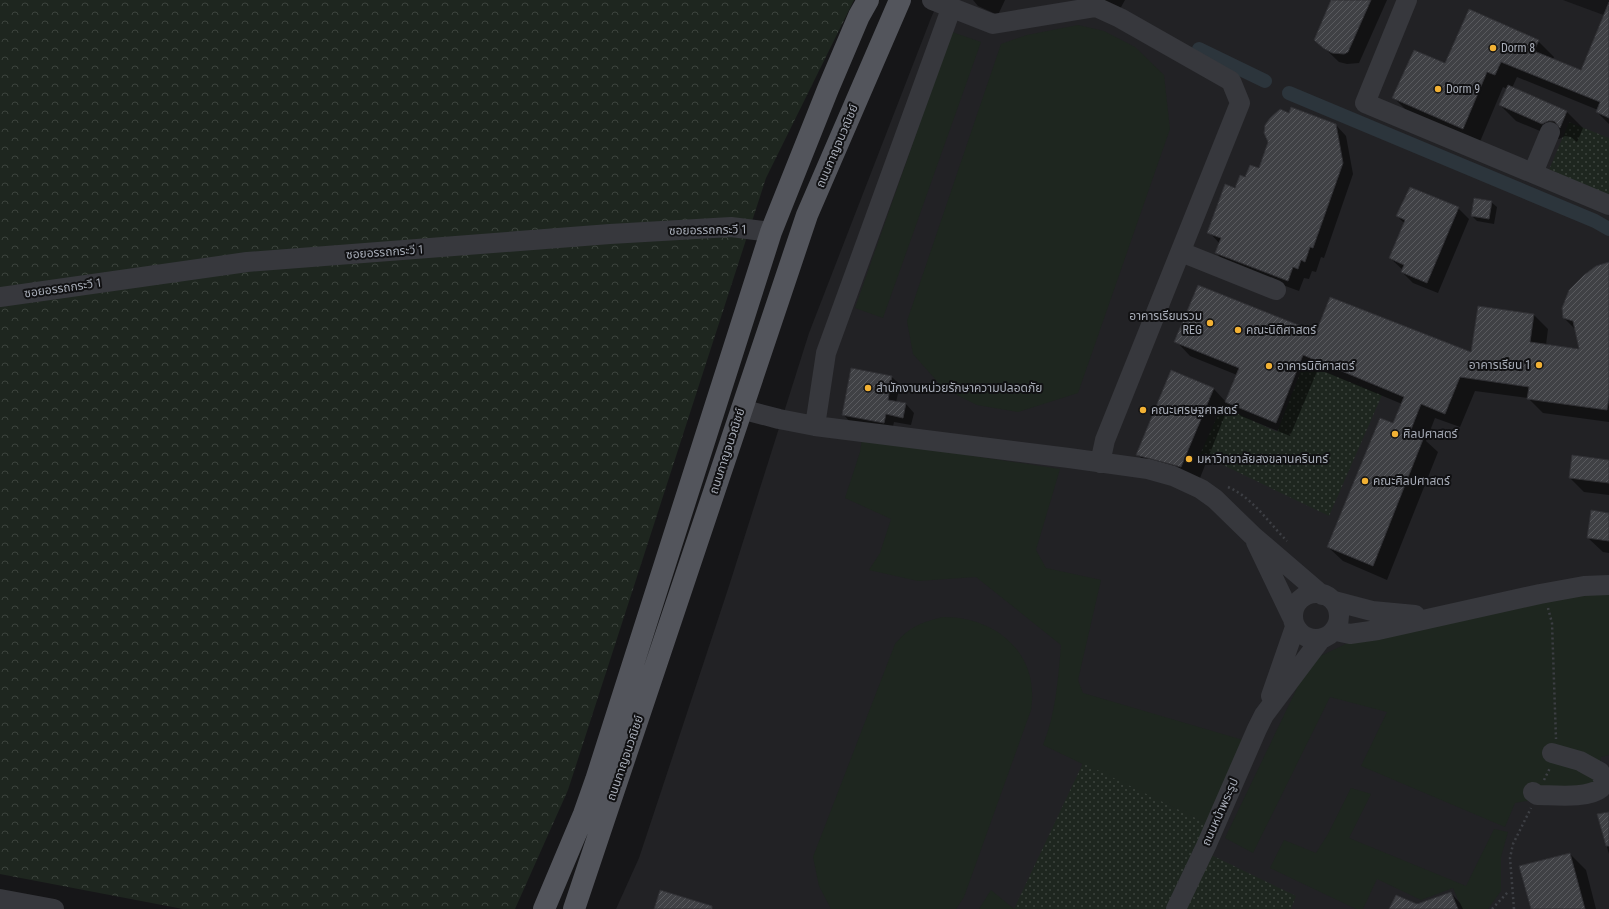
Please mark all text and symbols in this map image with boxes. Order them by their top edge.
place label: Dorm 8 [1501,41,1535,55]
marker: Dorm 8 [1488,43,1498,53]
place label: Dorm 9 [1446,82,1480,96]
marker: Dorm 9 [1433,84,1443,94]
street label: ถนนกาญจนวณิชย์ [813,102,861,190]
street label: ซอยอรรถกระวี 1 [669,222,747,238]
street label: ซอยอรรถกระวี 1 [345,242,425,262]
street label: ซอยอรรถกระวี 1 [23,276,103,300]
place label: อาคารเรียนรวม REG [1129,309,1202,337]
marker: อาคารเรียนรวม REG [1205,318,1215,328]
place label: คณะนิติศาสตร์ [1246,323,1317,337]
marker: คณะนิติศาสตร์ [1233,325,1243,335]
place label: อาคารเรียน 1 [1469,358,1531,372]
place label: อาคารนิติศาสตร์ [1277,359,1355,373]
marker: อาคารเรียน 1 [1534,360,1544,370]
marker: อาคารนิติศาสตร์ [1264,361,1274,371]
place label: สำนักงานหน่วยรักษาความปลอดภัย [876,381,1042,395]
marker: สำนักงานหน่วยรักษาความปลอดภัย [863,383,873,393]
place label: คณะเศรษฐศาสตร์ [1151,403,1238,417]
marker: คณะเศรษฐศาสตร์ [1138,405,1148,415]
street label: ถนนกาญจนวณิชย์ [707,406,747,496]
place label: ศิลปศาสตร์ [1403,427,1458,441]
marker: ศิลปศาสตร์ [1390,429,1400,439]
place label: มหาวิทยาลัยสงขลานครินทร์ [1197,452,1329,466]
marker: มหาวิทยาลัยสงขลานครินทร์ [1184,454,1194,464]
place label: คณะศิลปศาสตร์ [1373,474,1450,488]
marker: คณะศิลปศาสตร์ [1360,476,1370,486]
street label: ถนนกาญจนวณิชย์ [604,713,646,802]
street label: ถนนหน้าพระรูป [1199,776,1241,848]

